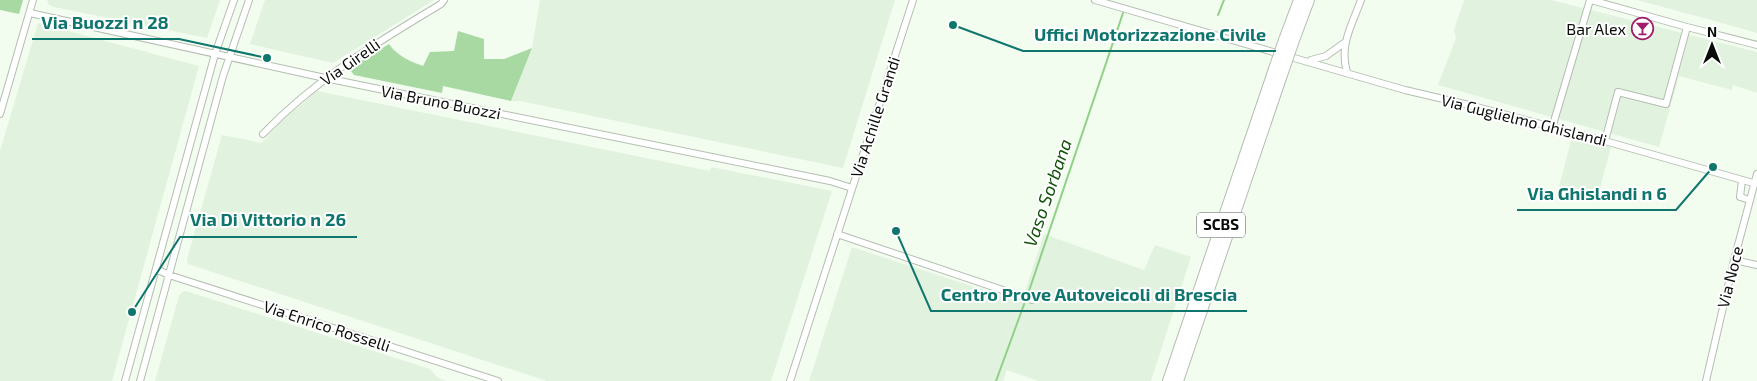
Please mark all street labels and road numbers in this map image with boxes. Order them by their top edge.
street label: Via Girelli [316,34,383,89]
street label: Via Achille Grandi [846,54,903,180]
street label: Via Bruno Buozzi [379,81,503,122]
street label: Via Guglielmo Ghislandi [1439,90,1609,149]
road number: SCBS [1197,212,1245,238]
street label: Via Noce [1713,244,1746,310]
street label: Via Enrico Rosselli [261,296,393,355]

